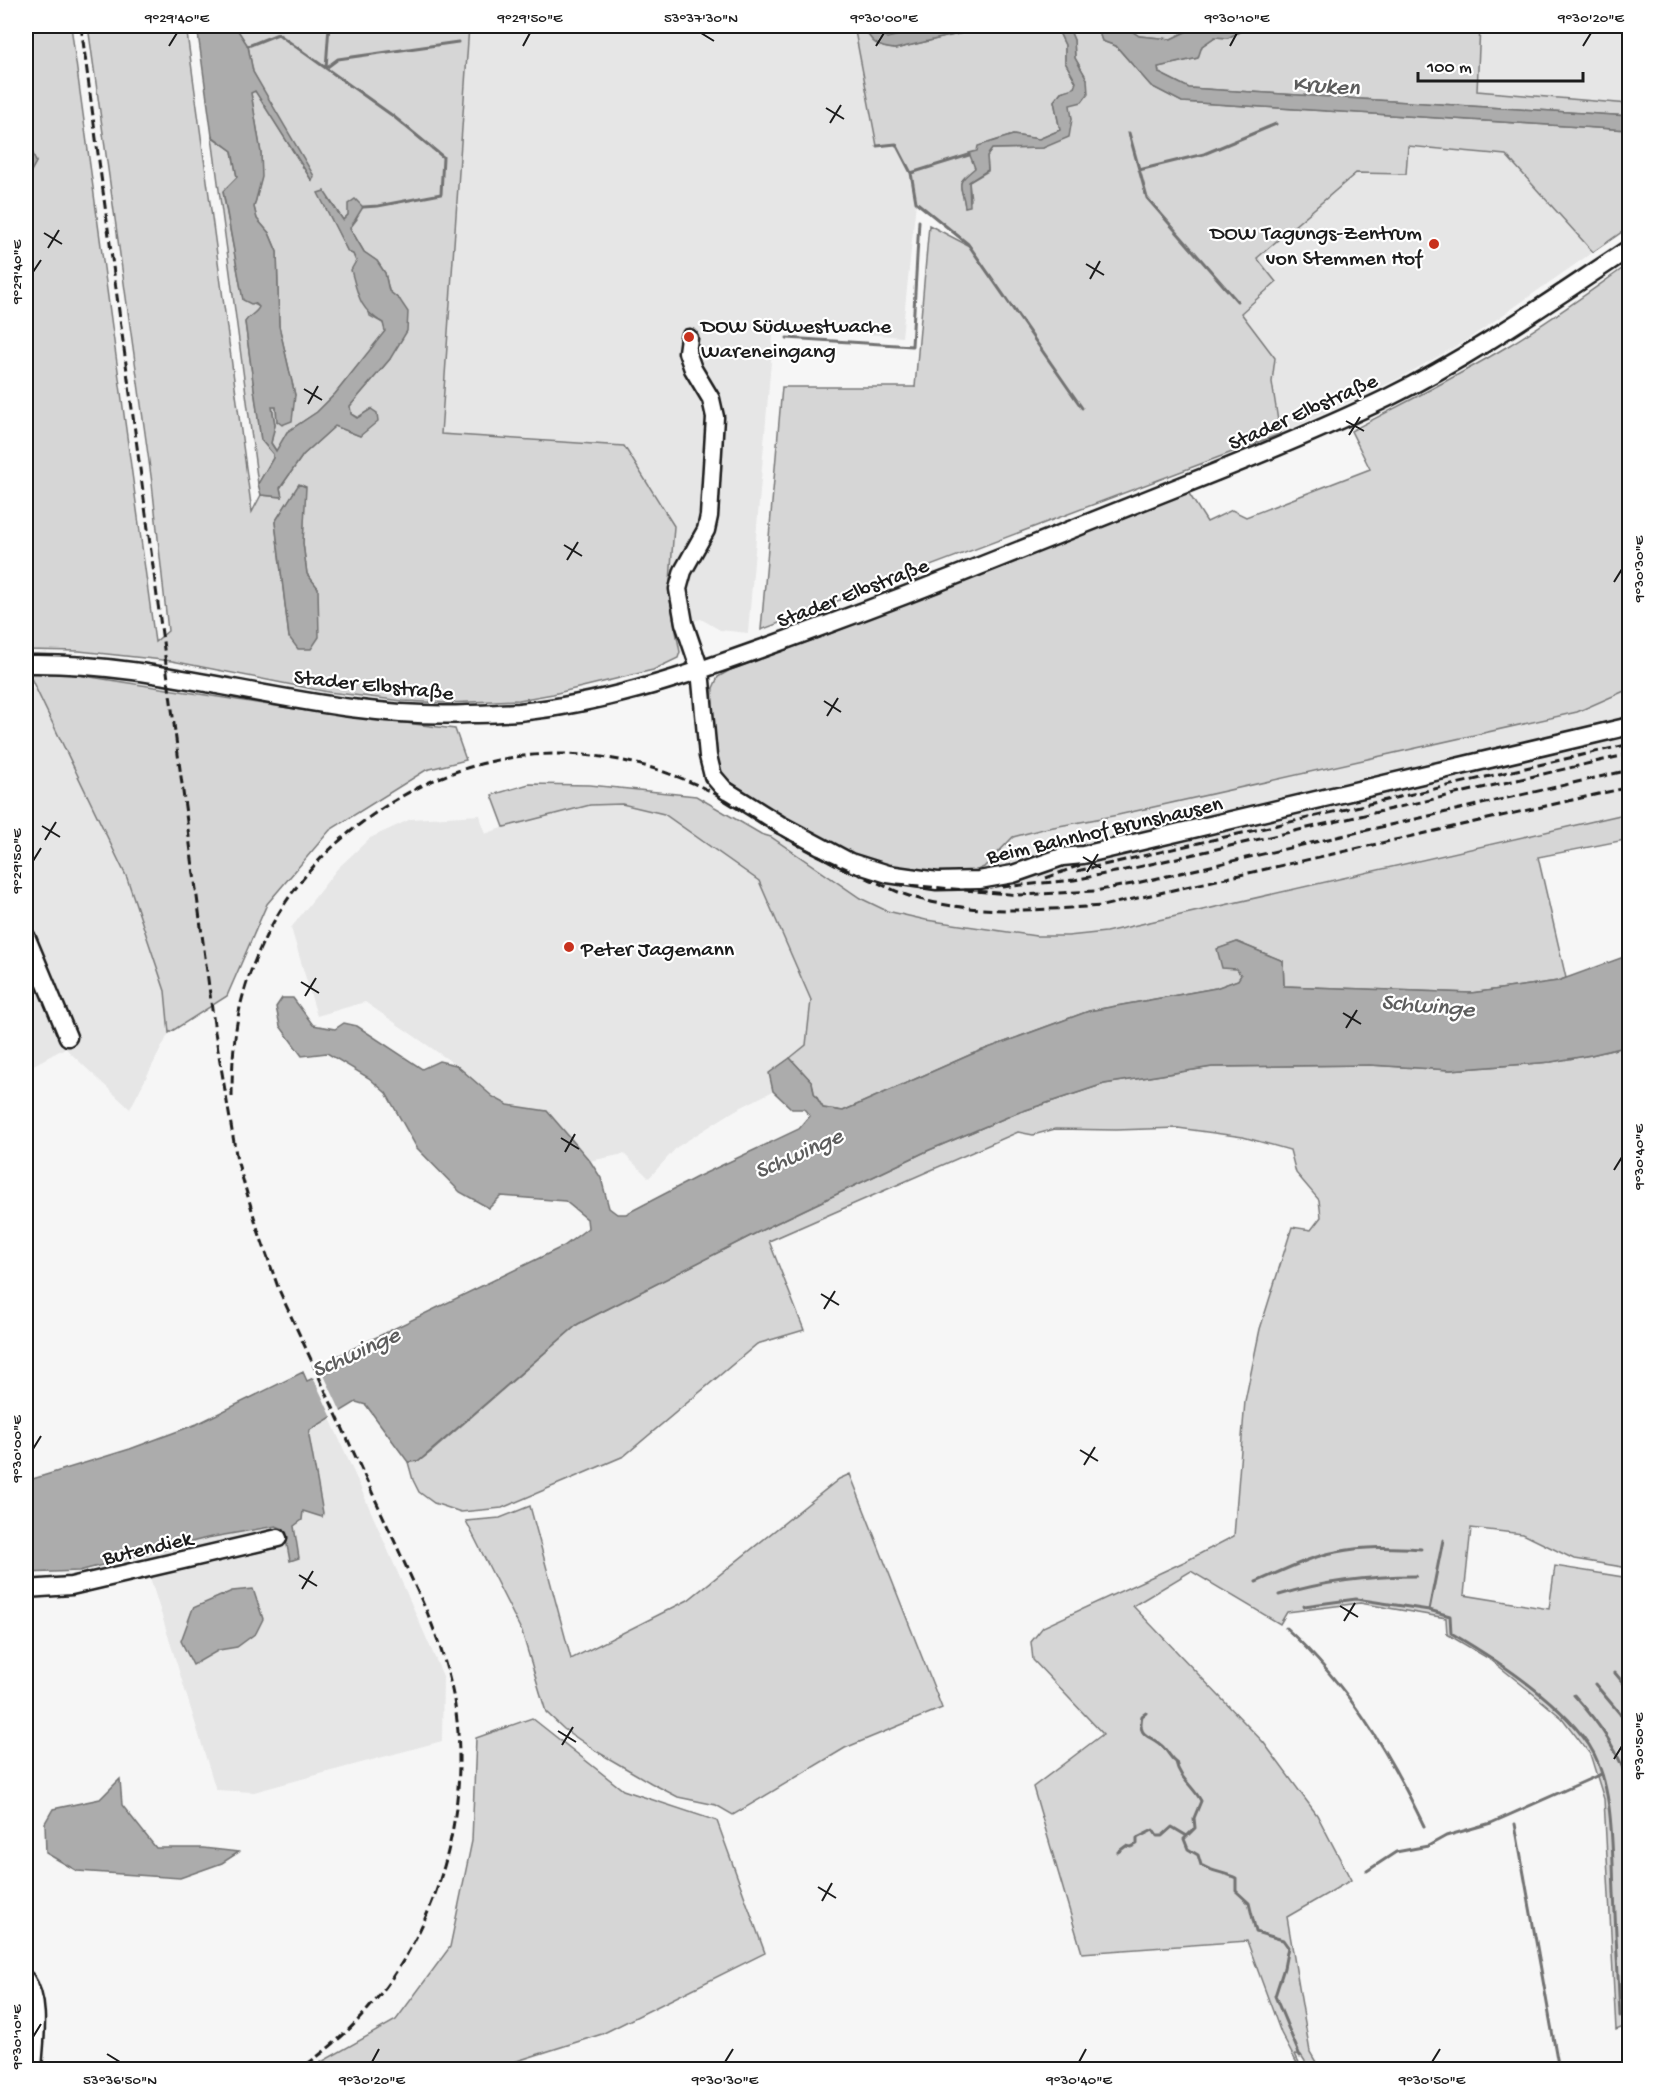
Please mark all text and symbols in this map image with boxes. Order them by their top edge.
text: 9°29'40"E [144,10,210,28]
text: 9°29'50"E [497,10,563,28]
text: 53°37'30"N [664,10,738,28]
text: 9°30'00"E [850,10,918,28]
text: 9°30'10"E [1204,10,1270,28]
text: 9°30'20"E [1557,10,1625,28]
scale bar [1418,45,1583,83]
text: 100 m [1426,58,1472,79]
water label: Kruken [1291,71,1361,104]
place label: DOW Tagungs-Zentrum von Stemmen Hof [1208,222,1424,273]
marker: DOW Tagungs-Zentrum von Stemmen Hof [1427,237,1441,251]
text: 9°29'40"E [9,239,27,305]
place label: DOW Südwestwache Wareneingang [699,315,892,366]
marker: DOW Südwestwache Wareneingang [682,330,696,344]
street label: Stader Elbstraße [1225,369,1383,458]
text: 9°30'30"E [1631,535,1649,603]
street label: Stader Elbstraße [774,554,934,636]
street label: Stader Elbstraße [292,666,455,708]
street label: Beim Bahnhof Brunshausen [983,792,1226,872]
text: 9°29'50"E [9,828,27,894]
place label: Peter Jagemann [580,938,735,964]
marker: Peter Jagemann [562,940,576,954]
water label: Schwinge [1380,989,1477,1026]
water label: Schwinge [751,1122,849,1187]
text: 9°30'40"E [1631,1124,1649,1191]
water label: Schwinge [308,1321,406,1386]
text: 9°30'00"E [9,1415,27,1484]
street label: Butendiek [100,1526,197,1573]
text: 9°30'50"E [1631,1712,1649,1780]
text: 9°30'10"E [9,2004,27,2070]
text: 53°36'50"N [83,2072,157,2090]
text: 9°30'20"E [338,2072,406,2090]
text: 9°30'30"E [691,2072,759,2090]
text: 9°30'40"E [1045,2072,1112,2090]
text: 9°30'50"E [1398,2072,1466,2090]

